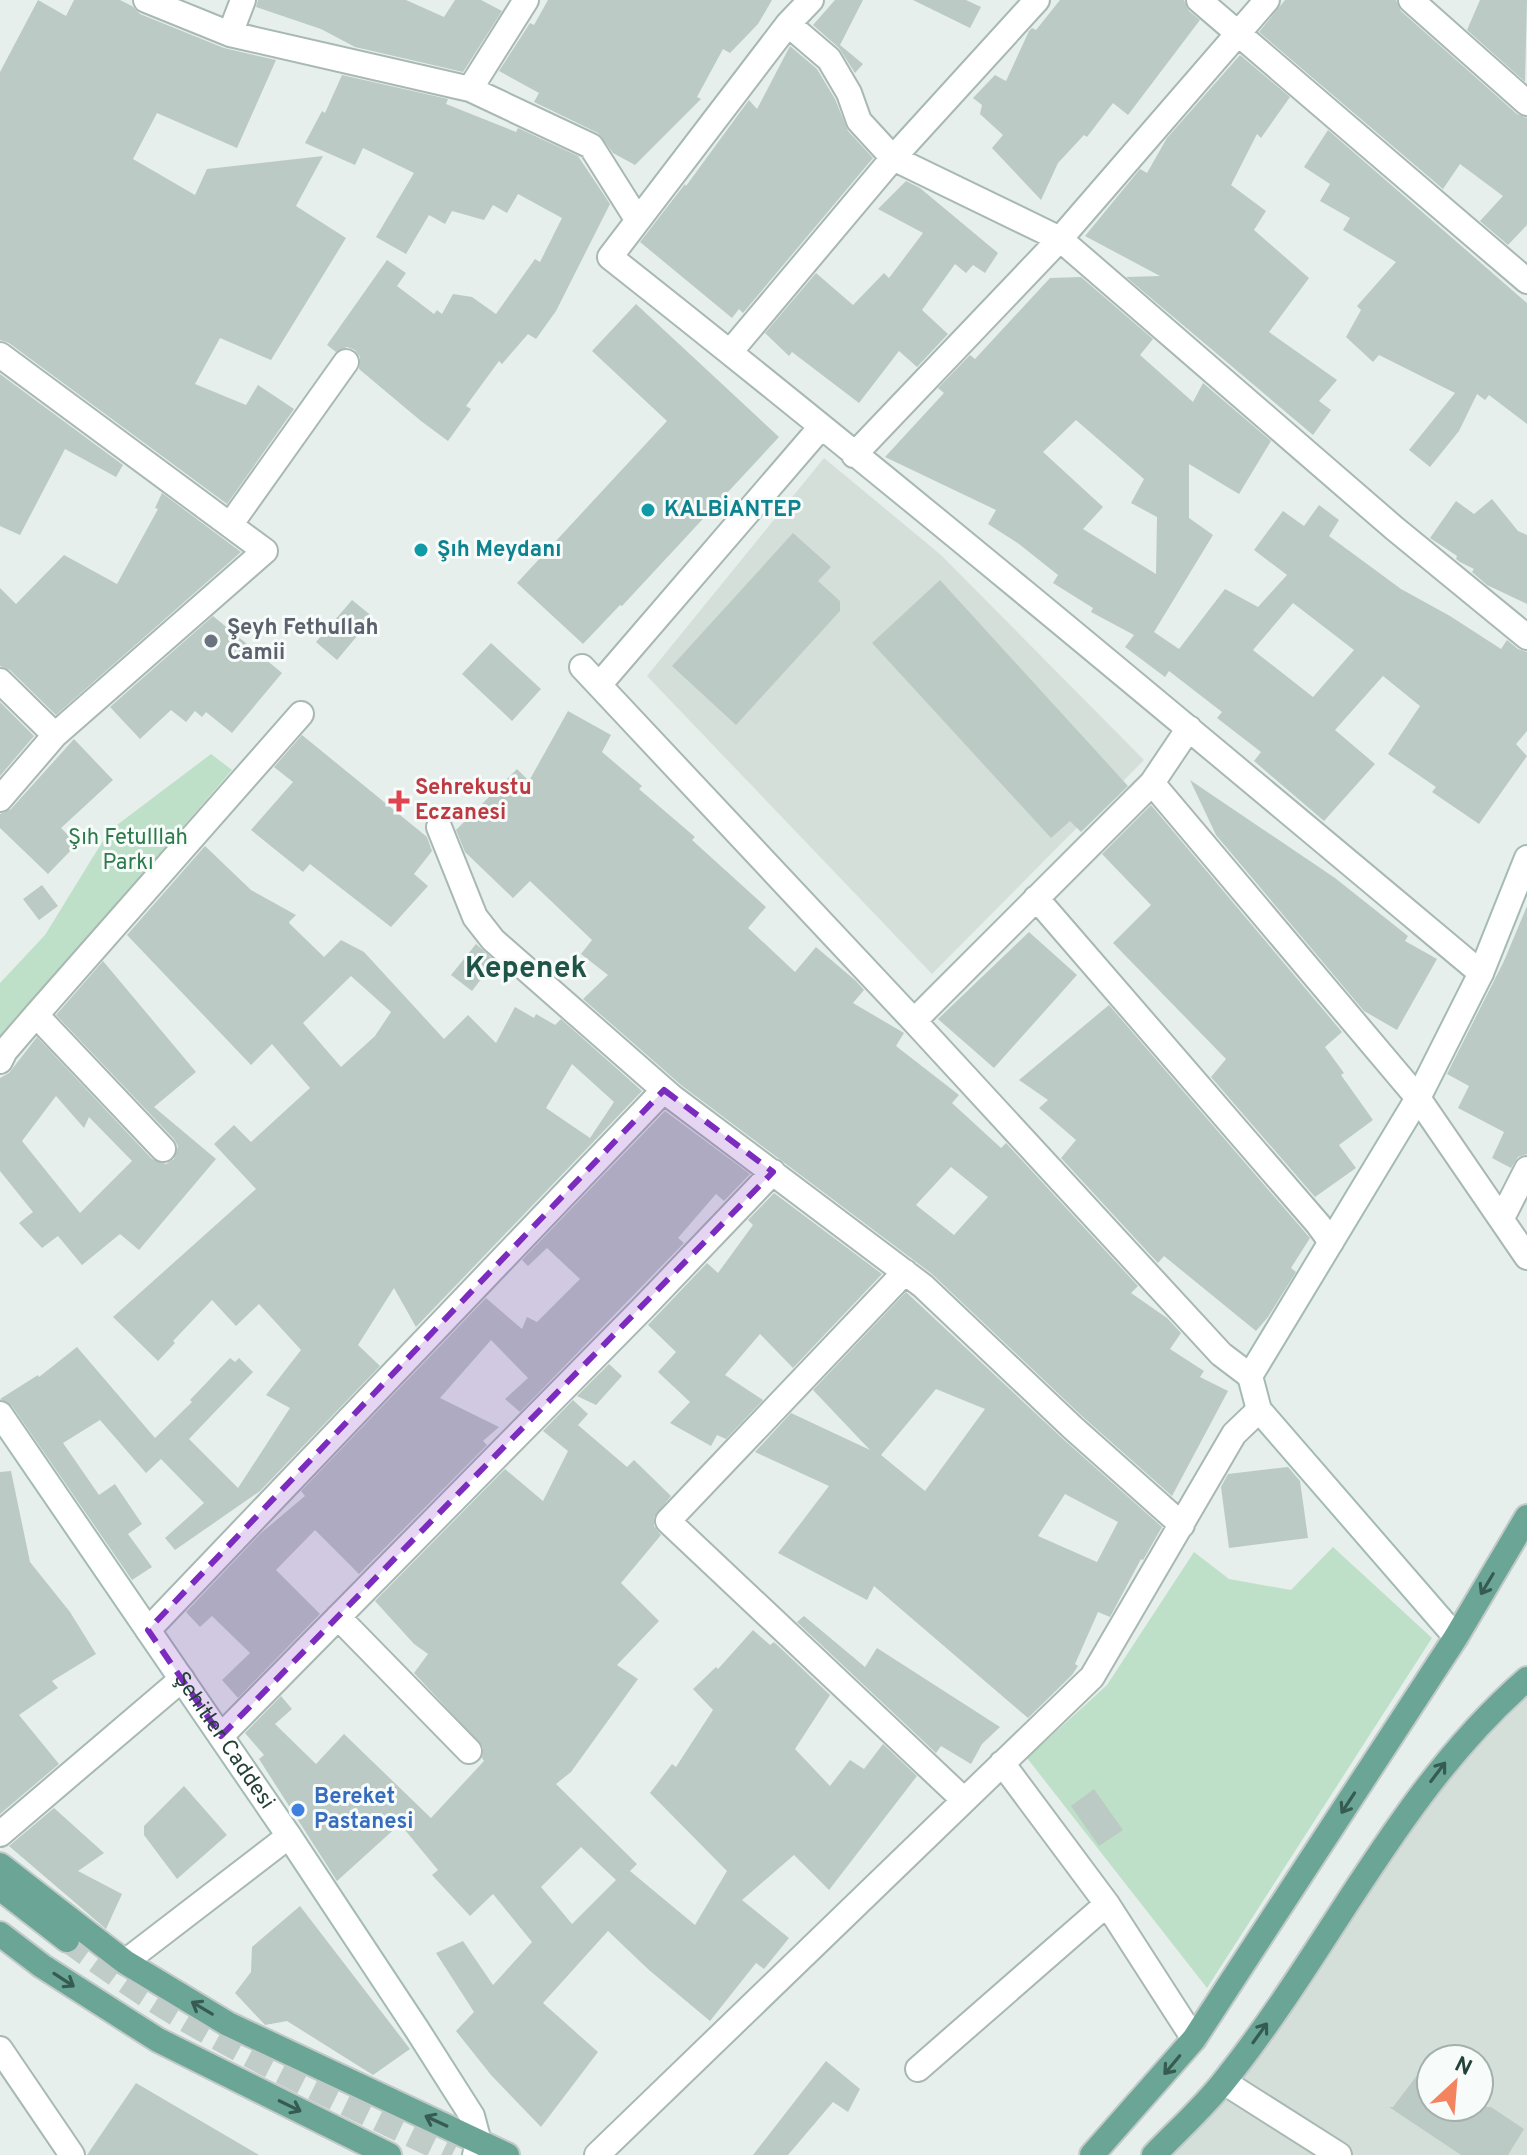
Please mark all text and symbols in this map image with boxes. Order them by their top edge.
place label: KALBİANTEP [664,495,801,524]
marker: KALBİANTEP [639,501,657,519]
place label: Şıh Meydanı [437,537,562,564]
marker: Şıh Meydanı [412,541,430,559]
place label: Şeyh Fethullah Camii [227,615,378,667]
marker: Şeyh Fethullah Camii [202,632,220,650]
place label: Sehrekustu Eczanesi [415,775,532,827]
marker: Sehrekustu Eczanesi [390,792,408,810]
park label: Şıh Fetulllah Parkı [68,825,188,877]
district label: Kepenek [465,951,587,988]
one-way arrow [1479,1572,1495,1595]
street label: Şehitler Caddesi [167,1667,280,1815]
one-way arrow [1429,1762,1446,1783]
place label: Bereket Pastanesi [314,1784,413,1836]
one-way arrow [1339,1791,1355,1814]
marker: Bereket Pastanesi [289,1801,307,1819]
one-way arrow [52,1971,74,1988]
one-way arrow [191,2000,214,2016]
one-way arrow [1251,2022,1268,2044]
north arrow [1415,2043,1495,2123]
text: N [1450,2052,1476,2083]
one-way arrow [1163,2055,1181,2075]
one-way arrow [278,2099,302,2114]
one-way arrow [424,2113,449,2128]

